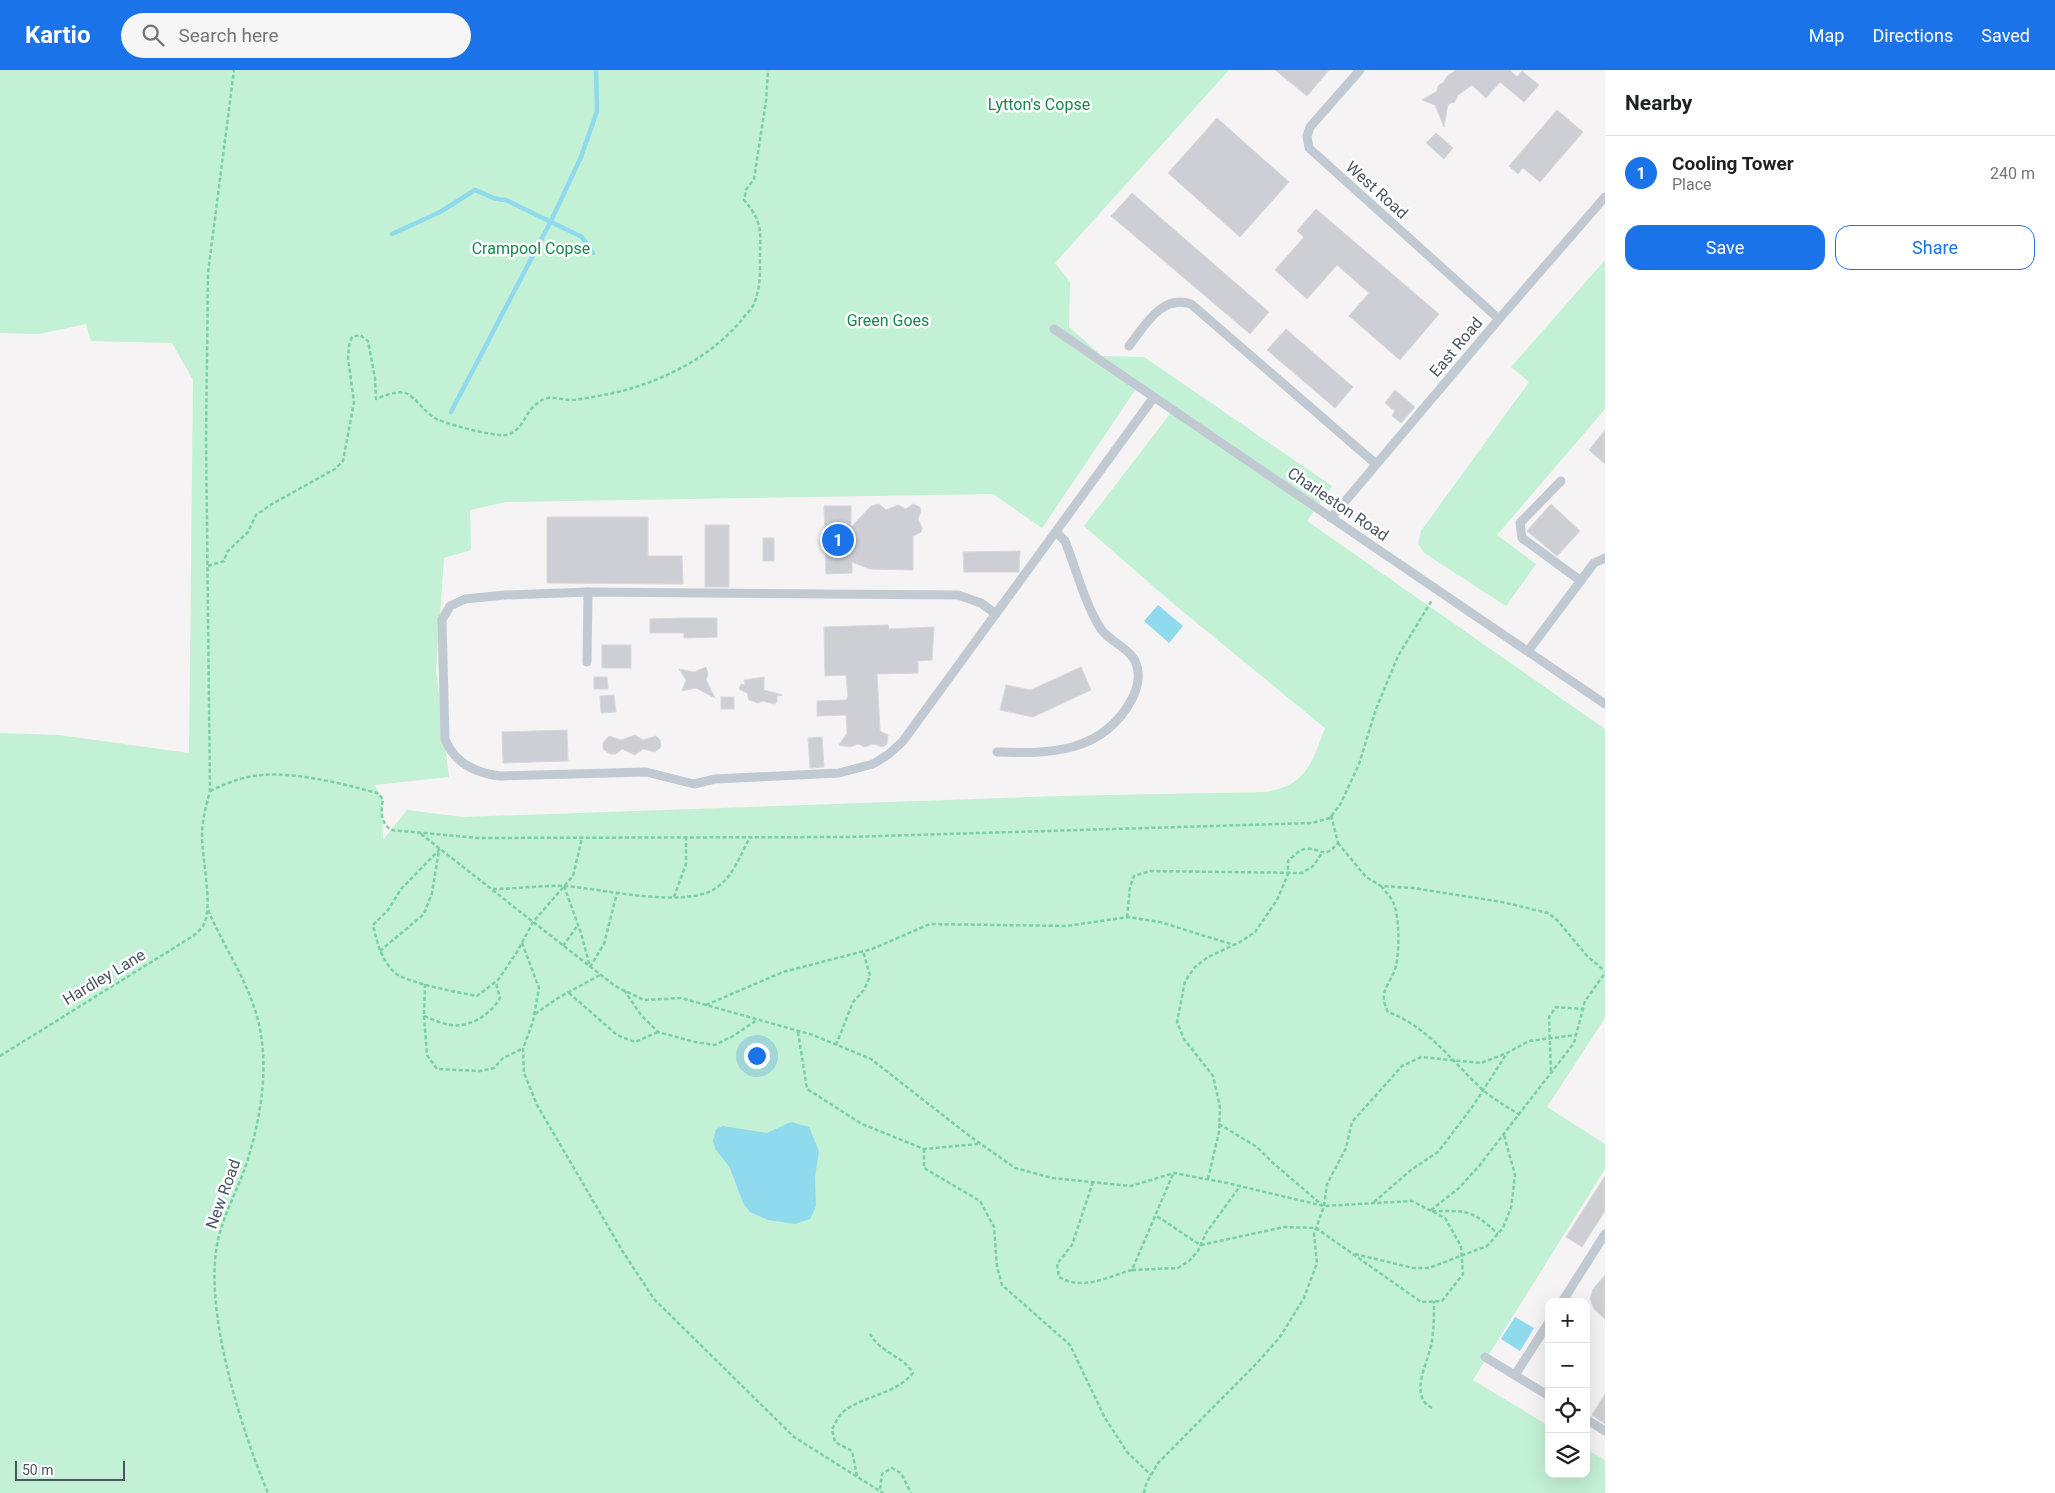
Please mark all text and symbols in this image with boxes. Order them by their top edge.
search box [121,13,471,58]
text: Kartio [25,21,91,49]
icon: search [139,21,167,49]
text: Search here [179,24,278,47]
text: Map [1809,25,1844,46]
text: Directions [1872,25,1953,46]
text: Saved [1981,25,2030,46]
text: Nearby [1625,91,1692,115]
park label: Lytton's Copse [988,95,1090,114]
text: Cooling Tower [1672,152,1794,175]
street label: West Road [1342,157,1412,223]
text: 1 [1636,164,1646,183]
text: 240 m [1990,164,2035,183]
text: Place [1672,175,1712,194]
button: Save [1625,225,1825,270]
button: Share [1835,225,2035,270]
park label: Crampool Copse [472,239,590,258]
park label: Green Goes [847,311,929,330]
street label: East Road [1426,313,1486,381]
street label: Charleston Road [1284,463,1392,545]
pin: 1 [822,521,854,559]
street label: Hardley Lane [59,945,149,1009]
your location [744,1043,770,1069]
street label: New Road [202,1157,244,1231]
map controls [1545,1298,1590,1478]
button: + [1545,1298,1590,1343]
button: − [1545,1343,1590,1388]
button: locate [1545,1388,1590,1433]
button: layers [1545,1433,1590,1478]
scale bar [15,1458,125,1481]
text: 50 m [22,1462,54,1478]

